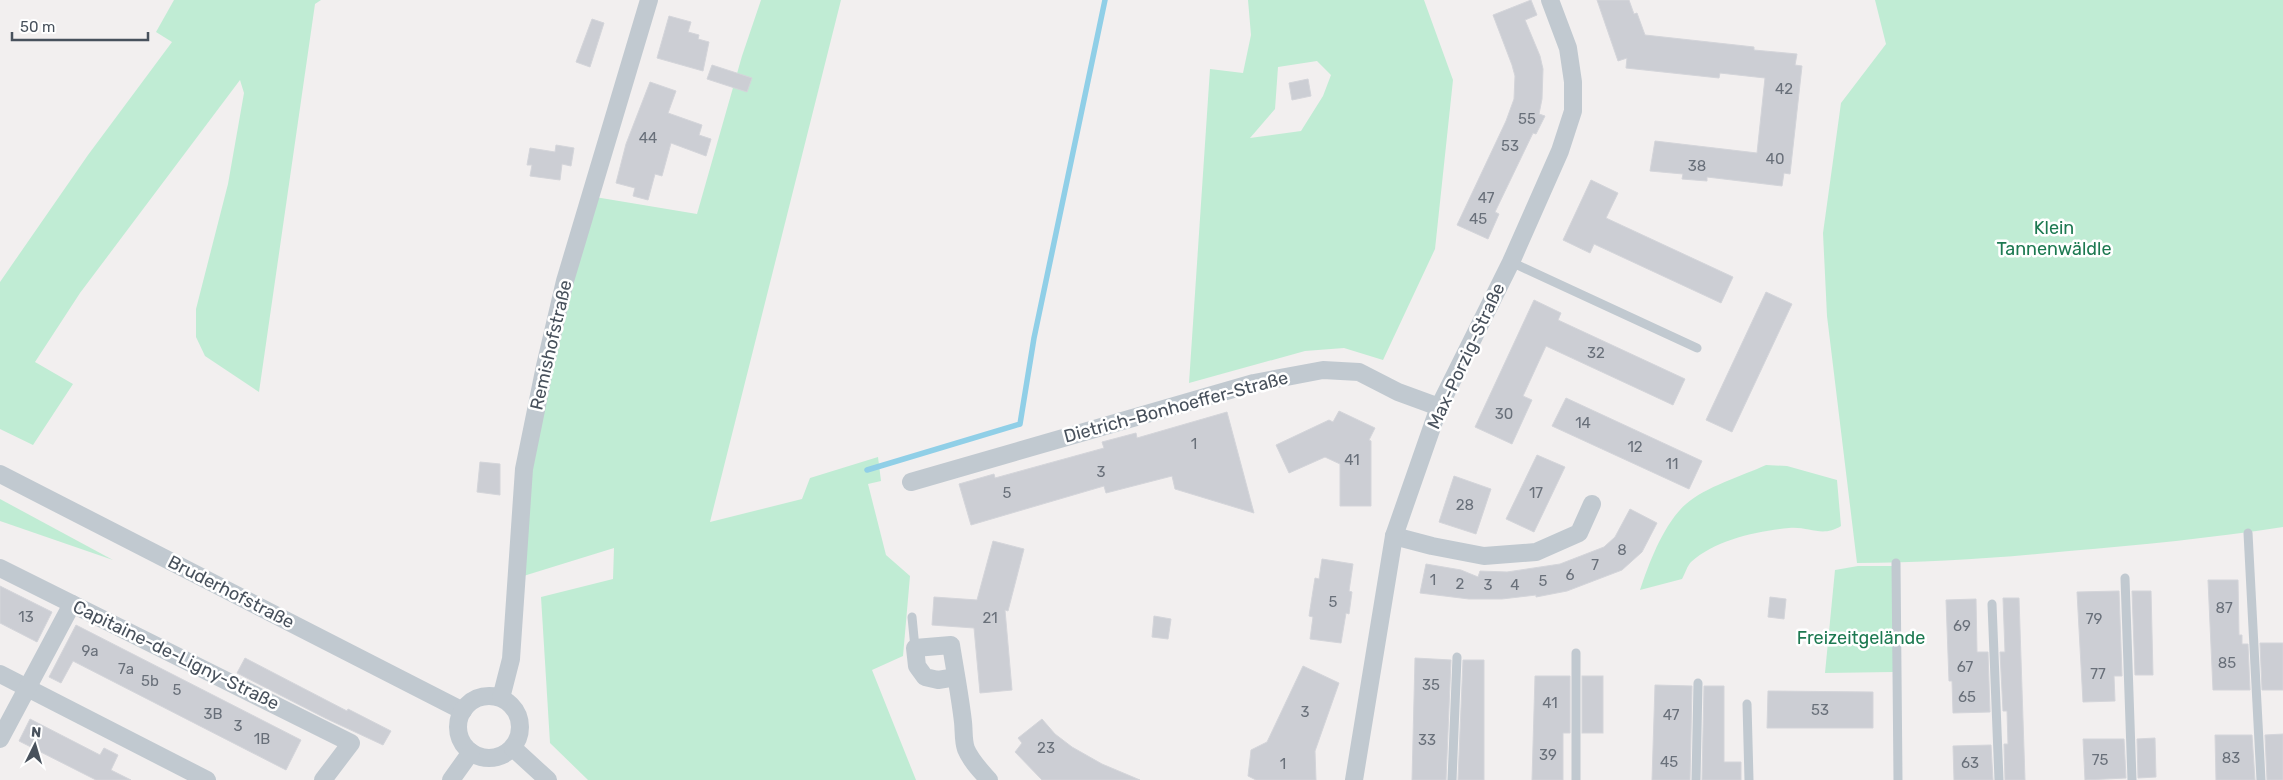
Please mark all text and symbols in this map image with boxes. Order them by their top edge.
scale bar [12,10,149,42]
text: 50 m [20,18,55,36]
house number: 42 [1775,80,1793,98]
house number: 55 [1518,110,1536,128]
house number: 44 [639,129,657,147]
house number: 53 [1501,137,1519,155]
house number: 40 [1766,150,1784,168]
house number: 38 [1688,157,1706,175]
house number: 47 [1478,189,1495,207]
house number: 45 [1469,210,1487,228]
park label: Klein Tannenwäldle [1996,217,2112,260]
street label: Remishofstraße [525,278,577,412]
street label: Max-Porzig-Straße [1422,279,1510,433]
house number: 32 [1587,344,1605,362]
street label: Dietrich-Bonhoeffer-Straße [1061,366,1291,448]
house number: 30 [1495,405,1513,423]
house number: 14 [1575,414,1591,432]
house number: 1 [1191,435,1197,453]
house number: 12 [1627,438,1643,456]
house number: 41 [1344,451,1360,469]
house number: 11 [1666,455,1678,473]
house number: 3 [1096,463,1106,481]
house number: 5 [1003,484,1012,502]
house number: 17 [1529,484,1543,502]
house number: 28 [1456,496,1474,514]
house number: 8 [1617,541,1627,559]
street label: Bruderhofstraße [164,551,298,633]
house number: 7 [1591,556,1599,574]
house number: 6 [1565,566,1575,584]
house number: 1 [1430,571,1436,589]
house number: 5 [1539,572,1548,590]
house number: 2 [1456,575,1465,593]
house number: 3 [1483,576,1493,594]
house number: 4 [1510,576,1520,594]
house number: 5 [1329,593,1338,611]
street label: Capitaine-de-Ligny-Straße [69,595,283,715]
house number: 87 [2215,599,2233,617]
house number: 13 [18,608,34,626]
house number: 21 [982,609,998,627]
house number: 79 [2086,610,2102,628]
house number: 69 [1953,617,1971,635]
park label: Freizeitgelände [1797,627,1925,649]
house number: 9a [81,642,99,660]
house number: 85 [2218,654,2236,672]
house number: 67 [1957,658,1973,676]
house number: 7a [118,660,134,678]
house number: 77 [2090,665,2106,683]
house number: 5b [141,672,159,690]
house number: 35 [1422,676,1440,694]
house number: 5 [173,681,182,699]
house number: 65 [1958,688,1976,706]
house number: 41 [1542,694,1558,712]
house number: 53 [1811,701,1829,719]
house number: 3 [1300,703,1310,721]
house number: 3B [203,705,223,723]
house number: 47 [1663,706,1680,724]
house number: 3 [233,717,243,735]
north arrow [10,720,60,770]
text: N [30,724,42,741]
house number: 1B [254,730,270,748]
house number: 33 [1418,731,1436,749]
house number: 23 [1037,739,1055,757]
house number: 39 [1539,746,1557,764]
house number: 83 [2222,749,2240,767]
house number: 75 [2092,751,2108,769]
house number: 45 [1660,753,1678,771]
house number: 63 [1961,754,1979,772]
house number: 1 [1280,755,1286,773]

